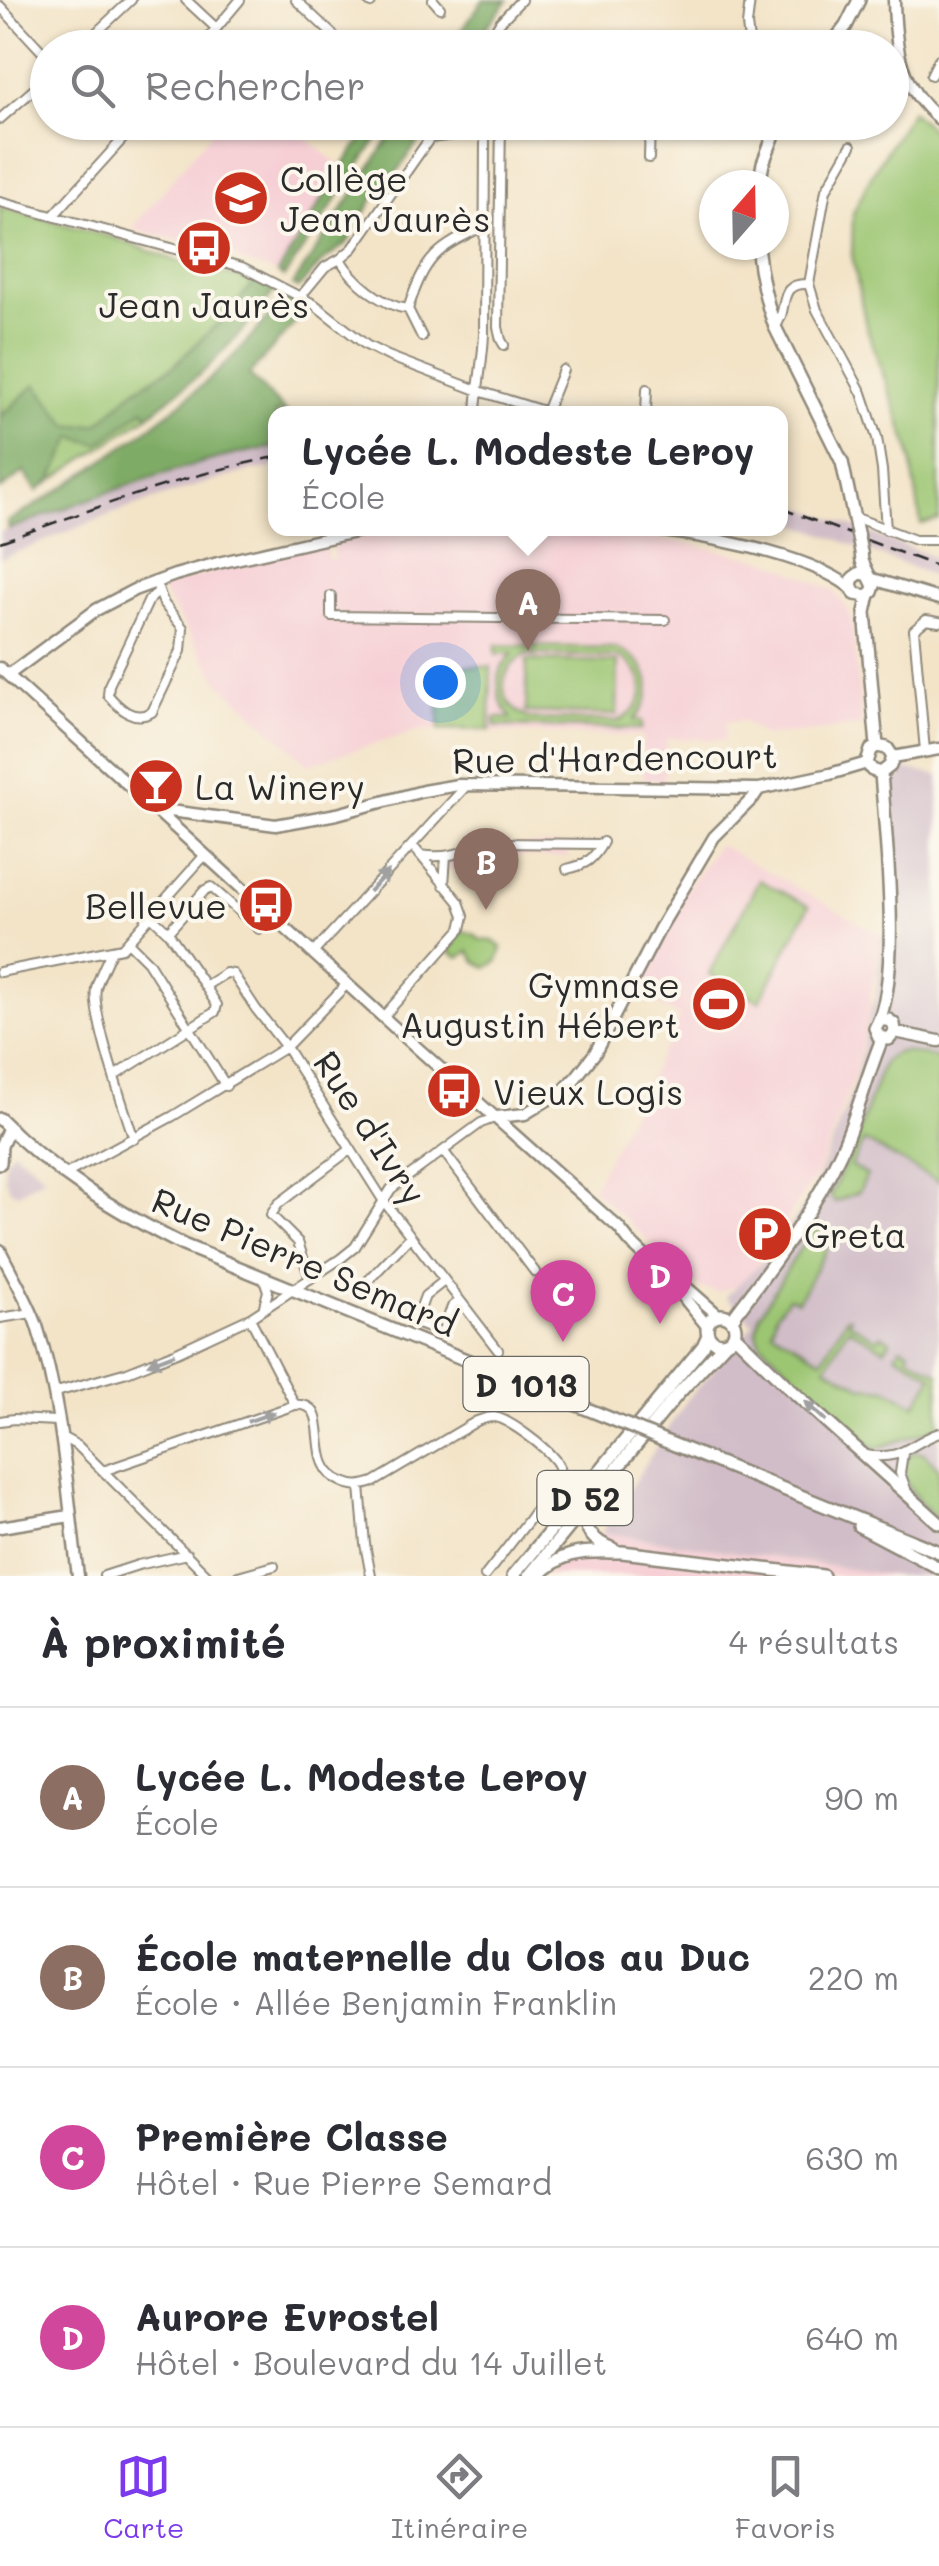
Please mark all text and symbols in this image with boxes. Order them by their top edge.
search box [30,30,909,140]
icon: search [65,58,120,113]
text: Rechercher [145,60,366,110]
place label: Collège Jean Jaurès [280,155,490,241]
school or university icon: Collège Jean Jaurès [211,168,271,228]
north arrow [699,170,789,260]
bus stop icon: Jean Jaurès [174,218,234,278]
place label: Jean Jaurès [99,281,309,327]
popup [268,406,788,536]
text: Lycée L. Modeste Leroy [302,425,754,475]
text: École [302,475,386,517]
pin: A [496,568,560,651]
your location [415,657,466,708]
street label: Rue d'Hardencourt [452,731,778,783]
bar icon: La Winery [126,756,186,816]
place label: La Winery [195,763,365,809]
pin: B [454,828,518,910]
one-way arrow [367,869,390,893]
bus stop icon: Bellevue [236,875,296,935]
place label: Bellevue [85,882,227,928]
place label: Gymnase Augustin Hébert [400,961,680,1047]
sports icon: Gymnase Augustin Hébert [689,974,749,1034]
street label: Rue d'Ivry [304,1041,438,1213]
bus stop icon: Vieux Logis [424,1061,484,1121]
place label: Vieux Logis [493,1068,683,1114]
street label: Rue Pierre Semard [145,1176,465,1346]
parking icon: Greta [735,1204,795,1264]
place label: Greta [804,1211,906,1257]
pin: D [628,1242,692,1324]
pin: C [530,1260,596,1342]
one-way arrow [146,1351,176,1367]
road number: D 1013 [464,1357,588,1411]
one-way arrow [803,1400,827,1423]
one-way arrow [247,1409,277,1424]
road number: D 52 [538,1471,632,1525]
text: À proximité [40,1614,286,1669]
text: 4 résultats [729,1620,899,1662]
text: Lycée L. Modeste Leroy [135,1751,588,1801]
text: A [61,1776,84,1818]
text: 90 m [825,1776,899,1818]
text: École [135,1801,219,1843]
text: École maternelle du Clos au Duc [135,1931,750,1981]
text: B [62,1956,83,1998]
text: 220 m [808,1956,899,1998]
text: École · Allée Benjamin Franklin [135,1981,617,2023]
text: Première Classe [135,2111,448,2161]
text: C [61,2136,84,2178]
text: 630 m [805,2136,899,2178]
text: Hôtel · Rue Pierre Semard [135,2161,552,2203]
text: Aurore Evrostel [135,2291,439,2341]
text: D [61,2316,84,2358]
text: 640 m [805,2316,899,2358]
text: Hôtel · Boulevard du 14 Juillet [135,2341,607,2383]
tab: Carte [103,2449,184,2545]
tab: Itinéraire [391,2449,528,2545]
tab: Favoris [735,2449,836,2545]

